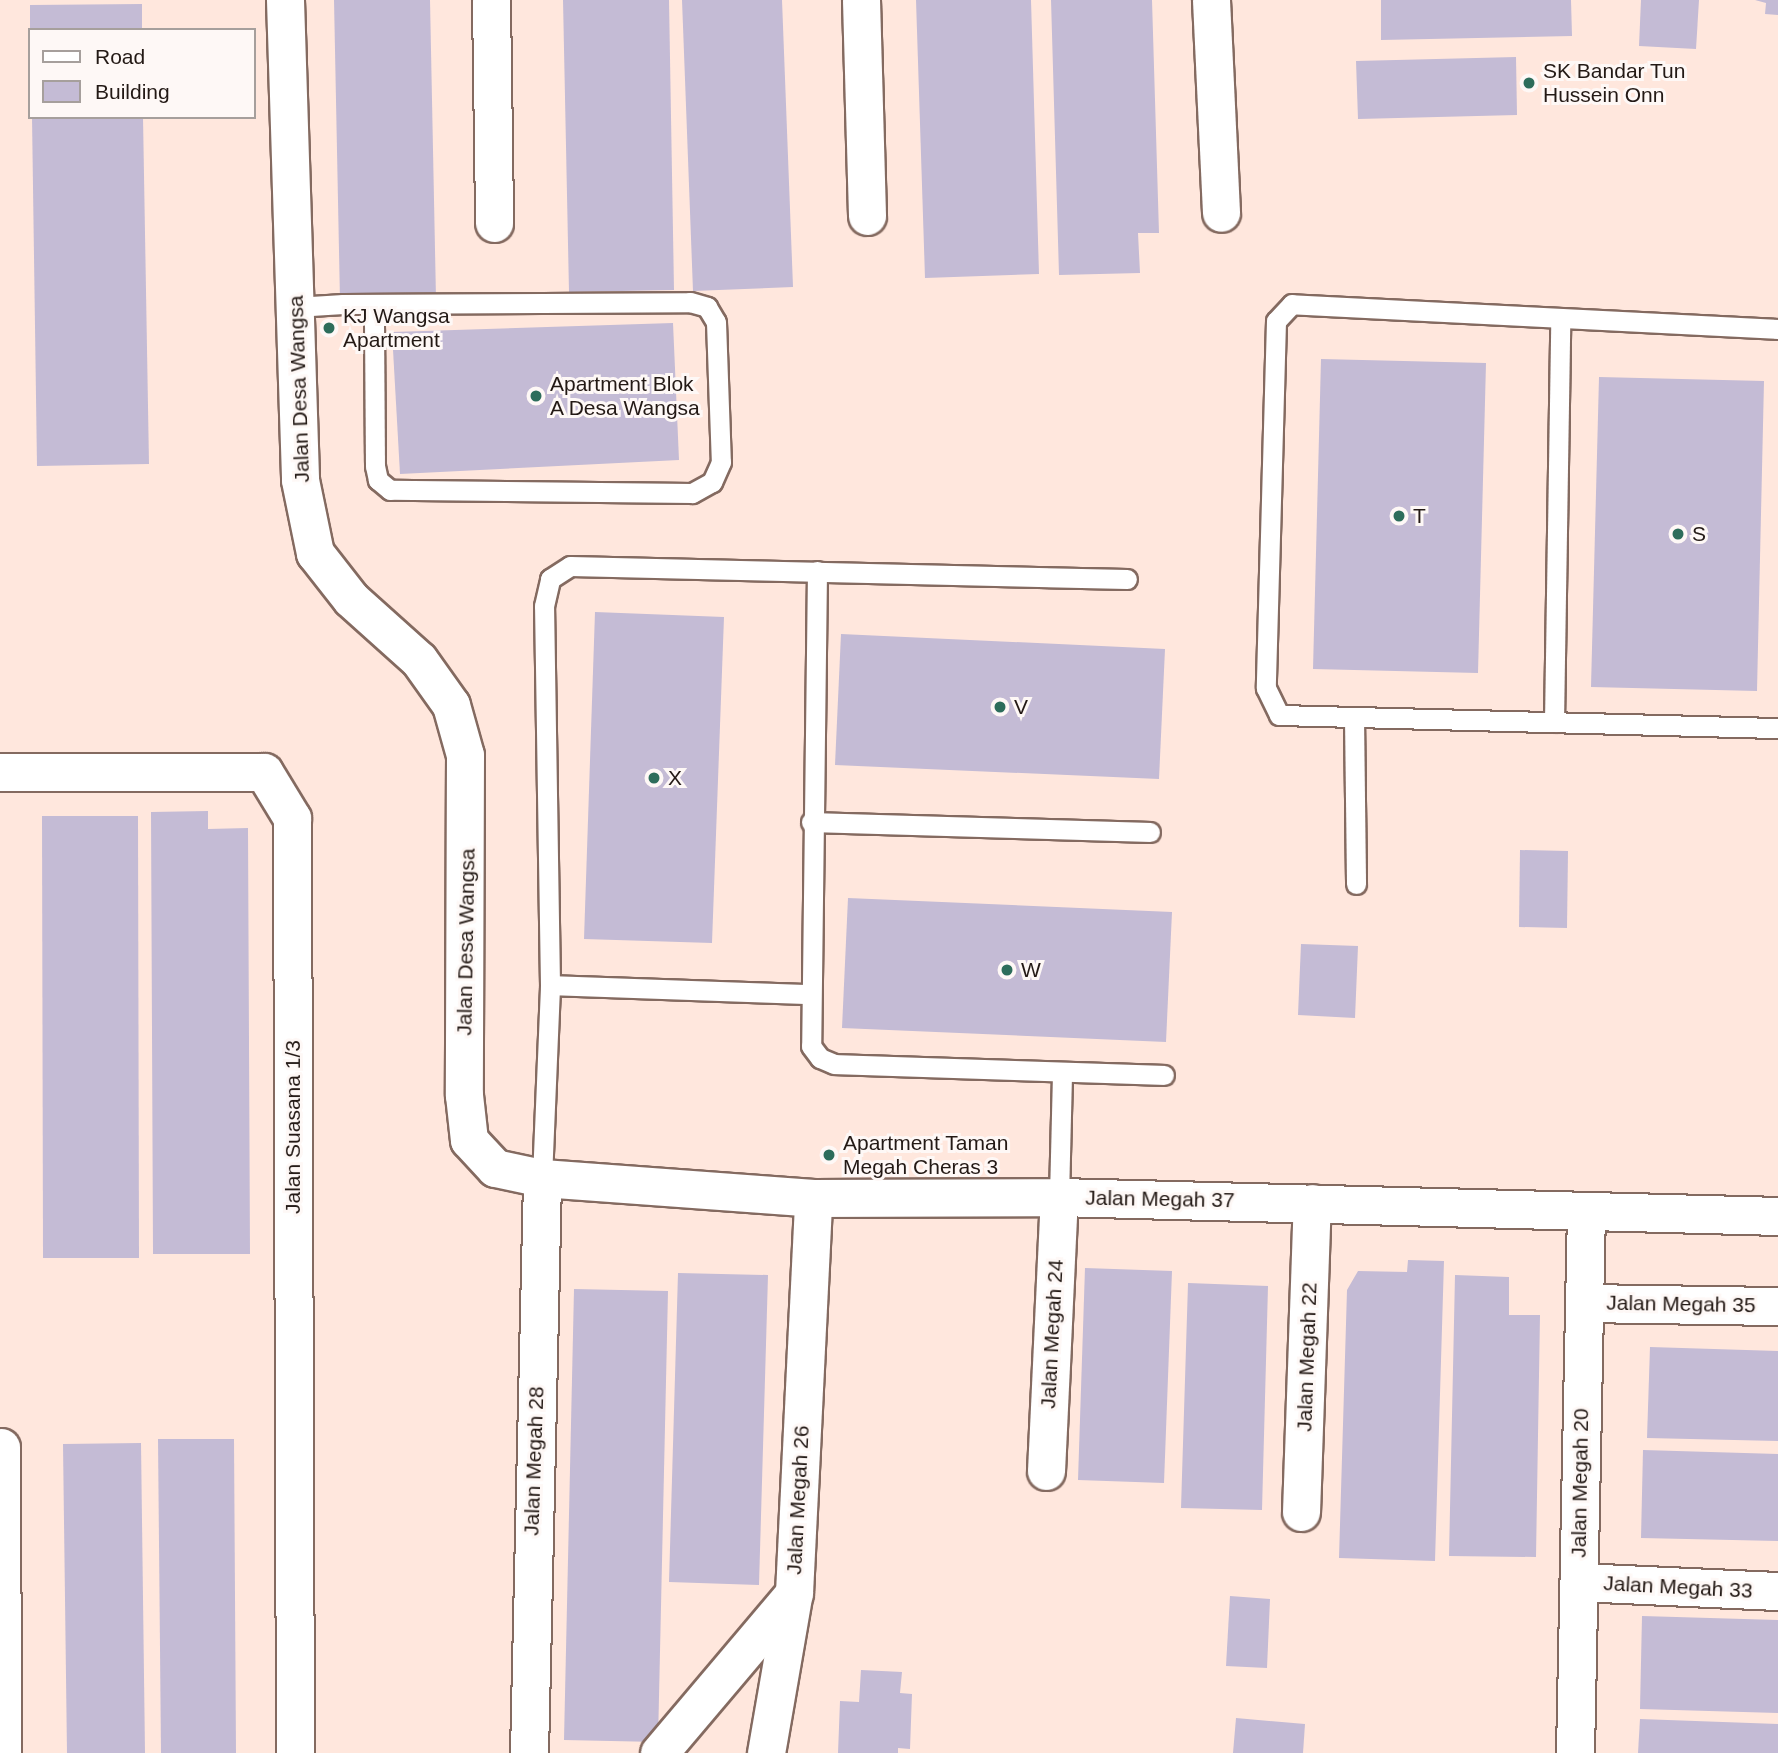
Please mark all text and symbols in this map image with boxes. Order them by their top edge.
legend [28,28,256,119]
text: Road [95,45,145,68]
place label: SK Bandar Tun Hussein Onn [1543,58,1686,108]
marker: SK Bandar Tun Hussein Onn [1521,75,1537,91]
text: Building [95,80,170,103]
street label: Jalan Desa Wangsa [283,295,315,483]
place label: KJ Wangsa Apartment [343,303,450,353]
marker: KJ Wangsa Apartment [321,320,337,336]
place label: Apartment Blok A Desa Wangsa [550,371,701,421]
marker: Apartment Blok A Desa Wangsa [528,388,544,404]
place label: T [1413,503,1426,529]
marker: T [1391,508,1407,524]
place label: S [1692,521,1706,547]
marker: S [1670,526,1686,542]
place label: V [1014,694,1028,720]
marker: V [992,699,1008,715]
place label: X [668,765,682,791]
marker: X [646,770,662,786]
street label: Jalan Desa Wangsa [452,848,480,1036]
place label: W [1021,957,1041,983]
marker: W [999,962,1015,978]
street label: Jalan Suasana 1/3 [280,1040,306,1214]
place label: Apartment Taman Megah Cheras 3 [843,1130,1009,1180]
marker: Apartment Taman Megah Cheras 3 [821,1147,837,1163]
street label: Jalan Megah 37 [1085,1185,1235,1213]
street label: Jalan Megah 24 [1036,1259,1068,1409]
street label: Jalan Megah 22 [1292,1282,1322,1432]
street label: Jalan Megah 35 [1606,1290,1756,1318]
street label: Jalan Megah 28 [519,1386,549,1536]
street label: Jalan Megah 20 [1566,1408,1594,1558]
street label: Jalan Megah 26 [782,1425,814,1575]
street label: Jalan Megah 33 [1603,1571,1753,1603]

